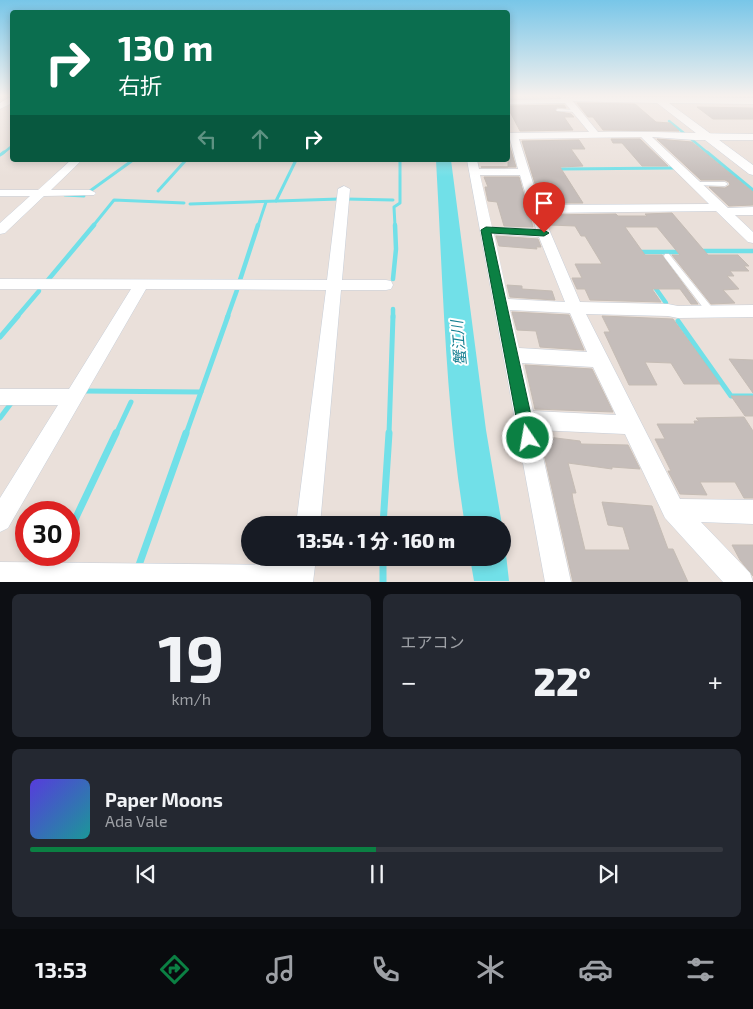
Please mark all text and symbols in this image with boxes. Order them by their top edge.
text: 130 m [118,26,213,68]
icon: right [35,30,100,95]
text: 右折 [118,72,162,98]
icon: left [193,125,221,153]
icon: ahead [246,125,274,153]
icon: right [299,125,327,153]
pin [523,182,565,233]
icon: arrive [530,189,558,217]
water label: 蟹江川 [447,318,469,366]
position arrow [501,411,553,463]
speed limit sign: 30 [15,501,80,566]
text: 13:54 · 1 分 · 160 m [297,529,455,552]
text: 19 [158,617,224,695]
text: エアコン [401,632,465,651]
text: 22° [533,658,591,704]
text: − [401,664,417,698]
text: + [708,664,723,698]
text: km/h [171,689,211,708]
text: Paper Moons [105,788,223,811]
text: Ada Vale [105,811,168,830]
icon: previous [132,860,160,888]
icon: pause [363,860,391,888]
icon: next [594,860,622,888]
icon: directions [157,952,192,987]
icon: music [263,952,298,987]
icon: phone [368,952,403,987]
icon: climate [473,952,508,987]
icon: car [578,952,613,987]
icon: filters [683,952,718,987]
text: 13:53 [35,956,87,982]

